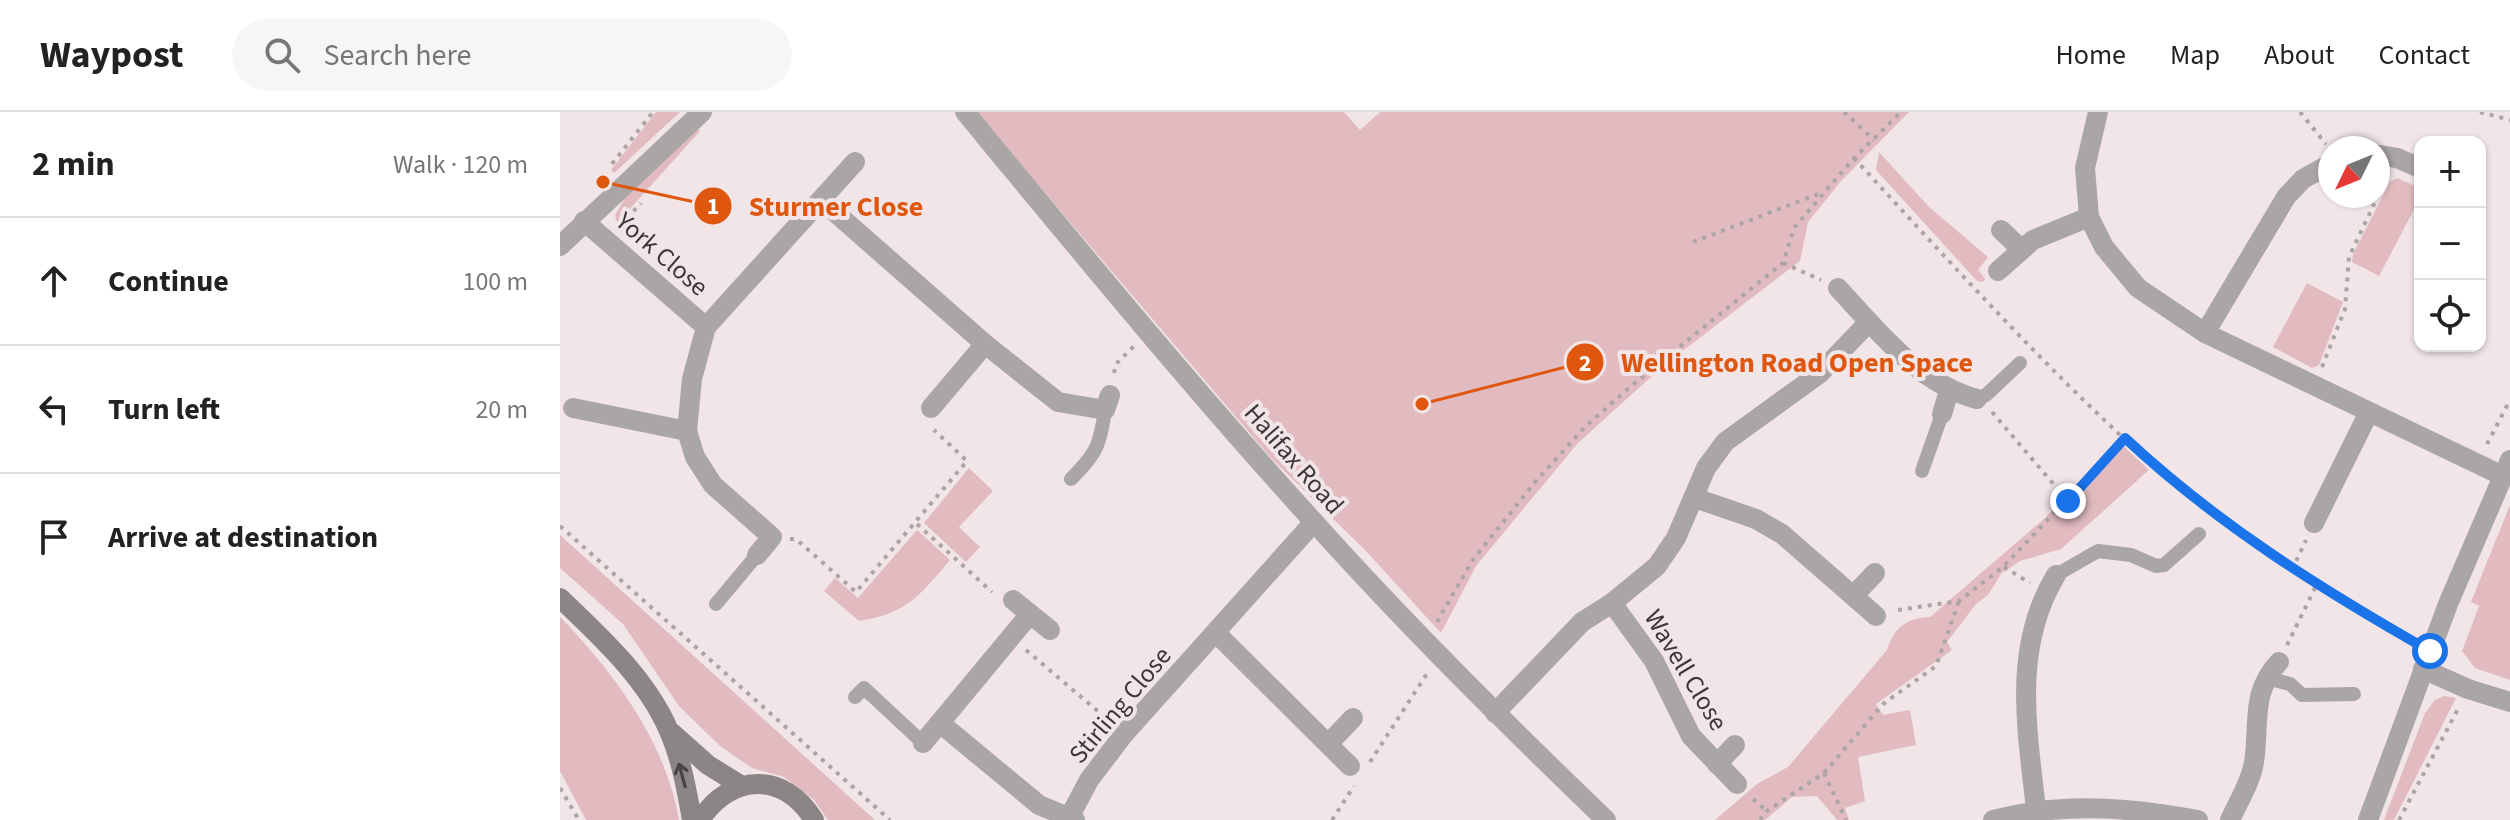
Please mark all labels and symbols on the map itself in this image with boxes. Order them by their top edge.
north arrow [2318,136,2390,208]
callout: Sturmer Close [693,180,939,232]
text: Sturmer Close [749,187,923,227]
text: 1 [707,189,719,224]
street label: York Close [607,203,716,305]
callout: Wellington Road Open Space [1565,336,1989,388]
text: Wellington Road Open Space [1621,343,1973,383]
text: 2 [1579,346,1591,381]
street label: Halifax Road [1235,396,1353,522]
route end [2050,483,2086,519]
street label: Wavell Close [1635,602,1737,738]
route start [2412,633,2448,669]
street label: Stirling Close [1060,639,1180,771]
one-way arrow [674,763,689,789]

